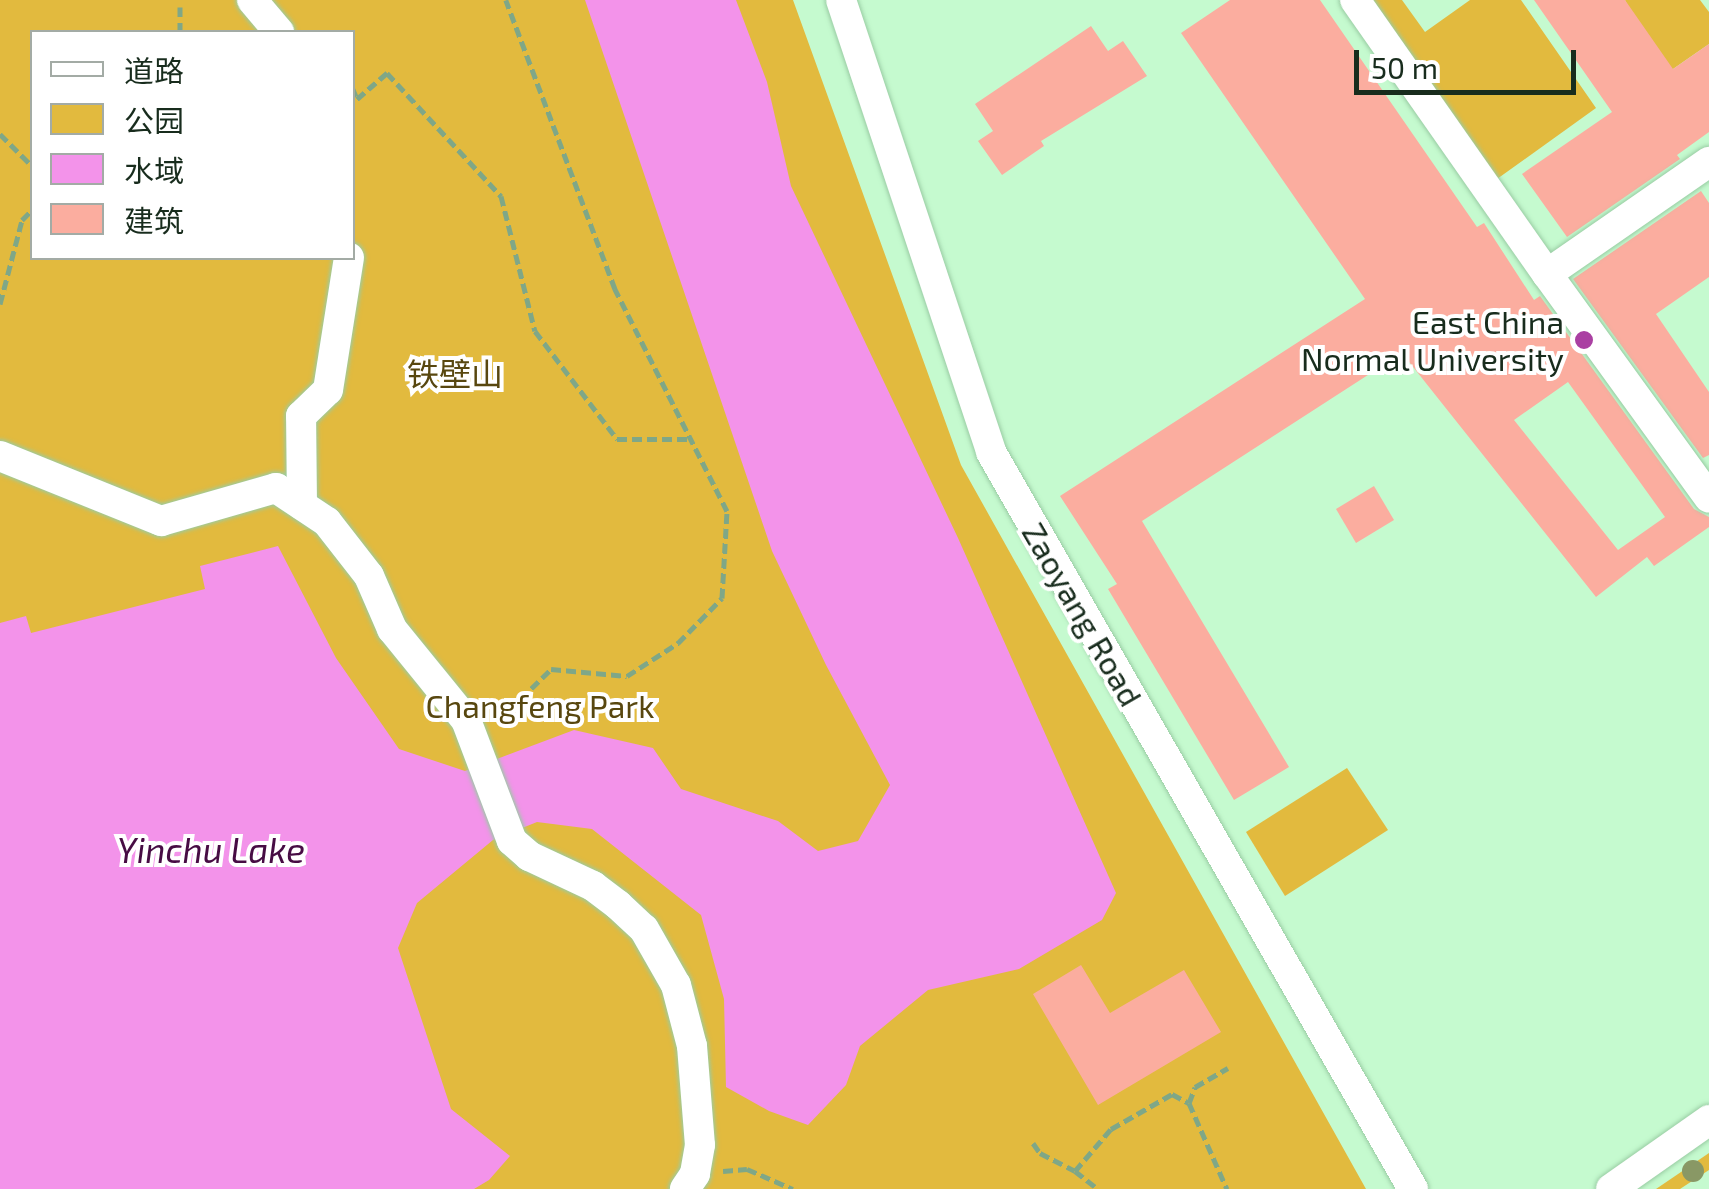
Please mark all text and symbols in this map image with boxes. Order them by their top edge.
legend [30,30,355,260]
scale bar [1359,30,1582,92]
text: 50 m [1371,49,1438,85]
text: 道路 [124,52,184,88]
text: 公园 [124,102,184,138]
text: 水域 [124,152,184,188]
text: 建筑 [124,202,184,238]
place label: East China Normal University [1300,303,1564,378]
marker: East China Normal University [1573,329,1595,351]
park label: 铁壁山 [407,354,503,392]
street label: Zaoyang Road [1015,516,1151,712]
park label: Changfeng Park [426,686,654,724]
water label: Yinchu Lake [117,828,305,870]

